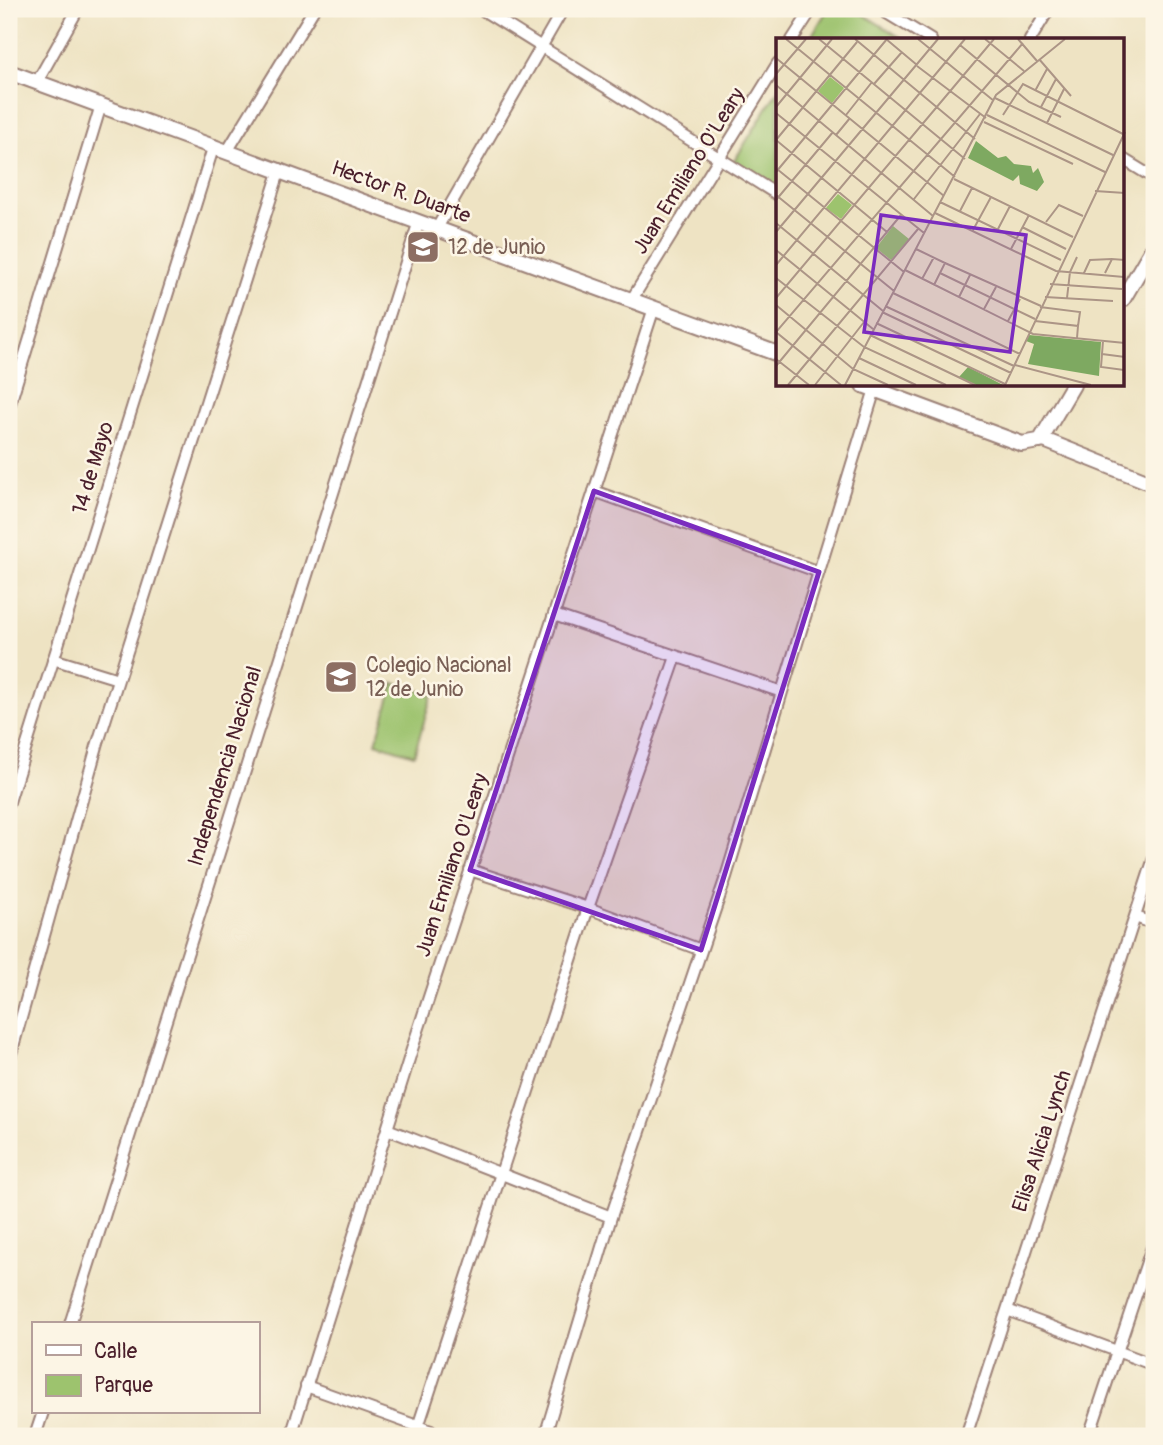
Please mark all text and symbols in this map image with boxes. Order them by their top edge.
inset map [776,38,1124,387]
street label: Juan Emiliano O'Leary [627,83,751,259]
street label: Hector R. Duarte [328,154,475,230]
school or university icon: 12 de Junio [404,228,442,266]
place label: 12 de Junio [448,234,545,261]
street label: 14 de Mayo [66,418,120,518]
place label: Colegio Nacional 12 de Junio [366,652,512,703]
school or university icon: Colegio Nacional 12 de Junio [322,658,360,696]
street label: Independencia Nacional [182,663,268,869]
street label: Juan Emiliano O'Leary [410,770,494,960]
street label: Elisa Alicia Lynch [1006,1067,1078,1215]
legend [32,1322,259,1414]
text: Calle [94,1338,138,1365]
text: Parque [94,1372,153,1399]

